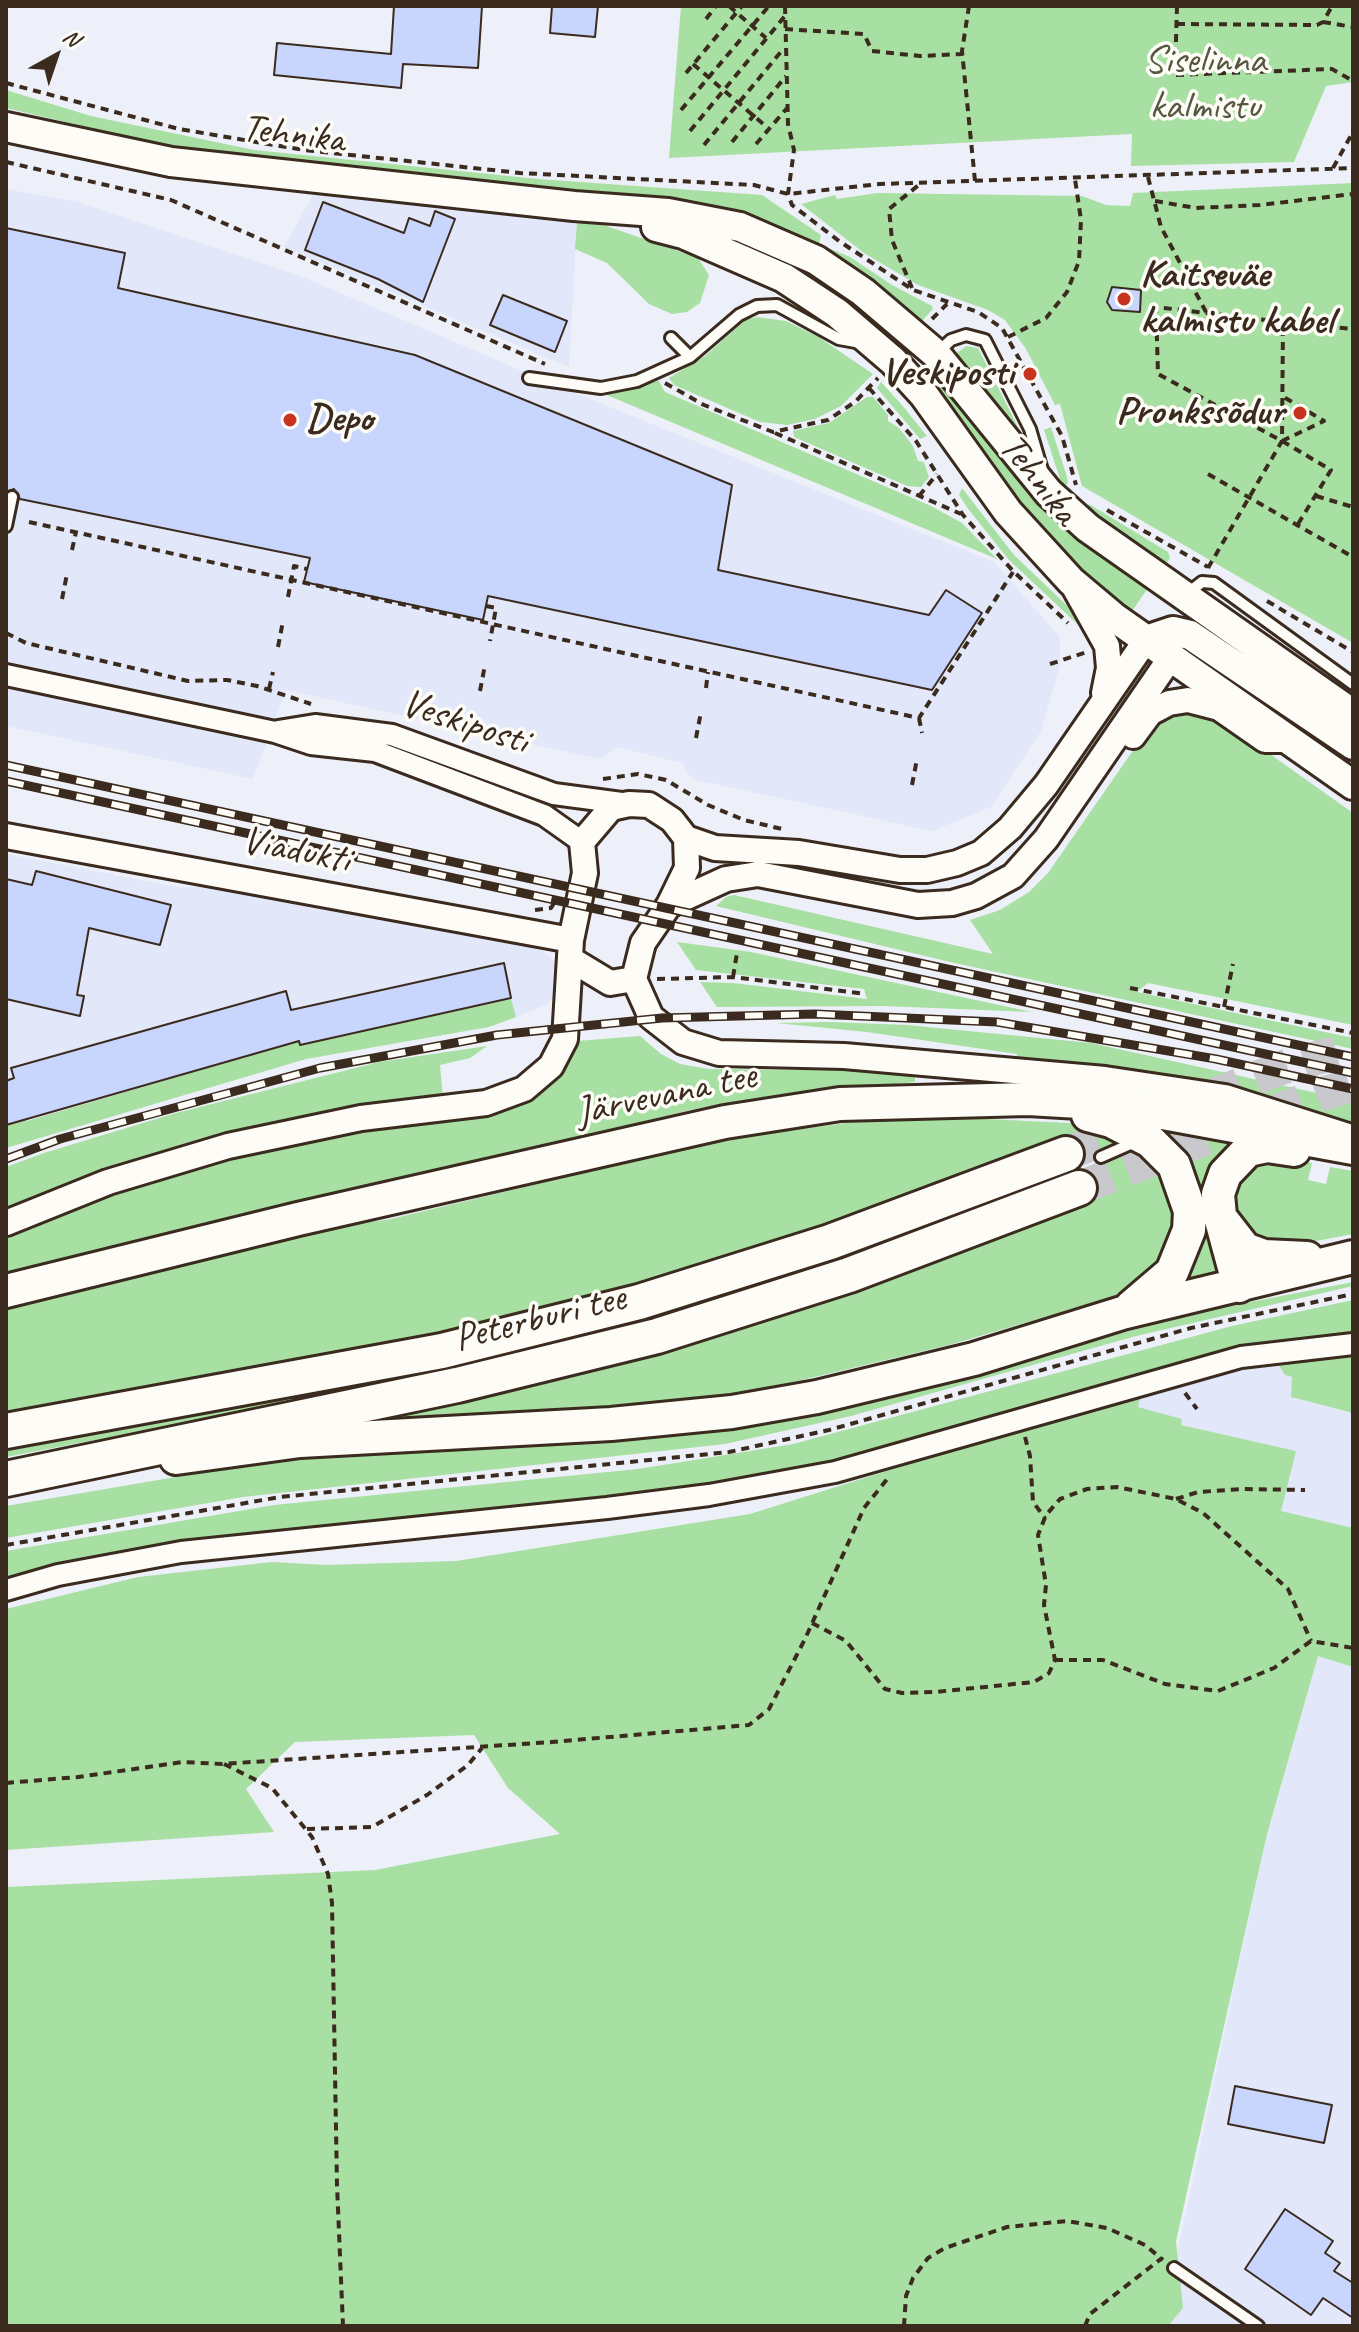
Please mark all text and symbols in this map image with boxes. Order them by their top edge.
north arrow [16,16,96,96]
text: N [57,23,86,53]
park label: Siselinna kalmistu [1144,38,1266,132]
street label: Tehnika [239,105,347,165]
place label: Kaitseväe kalmistu kabel [1140,252,1333,346]
marker: Kaitseväe kalmistu kabel [1115,290,1133,308]
place label: Veskiposti [881,350,1014,398]
marker: Veskiposti [1021,365,1039,383]
place label: Pronkssõdur [1116,389,1284,437]
place label: Depo [306,396,373,444]
marker: Pronkssõdur [1291,404,1309,422]
marker: Depo [281,411,299,429]
street label: Tehnika [987,425,1089,535]
street label: Veskiposti [395,680,535,766]
street label: Viadukti [238,817,354,885]
street label: Järvevana tee [572,1053,760,1137]
street label: Peterburi tee [449,1275,631,1363]

